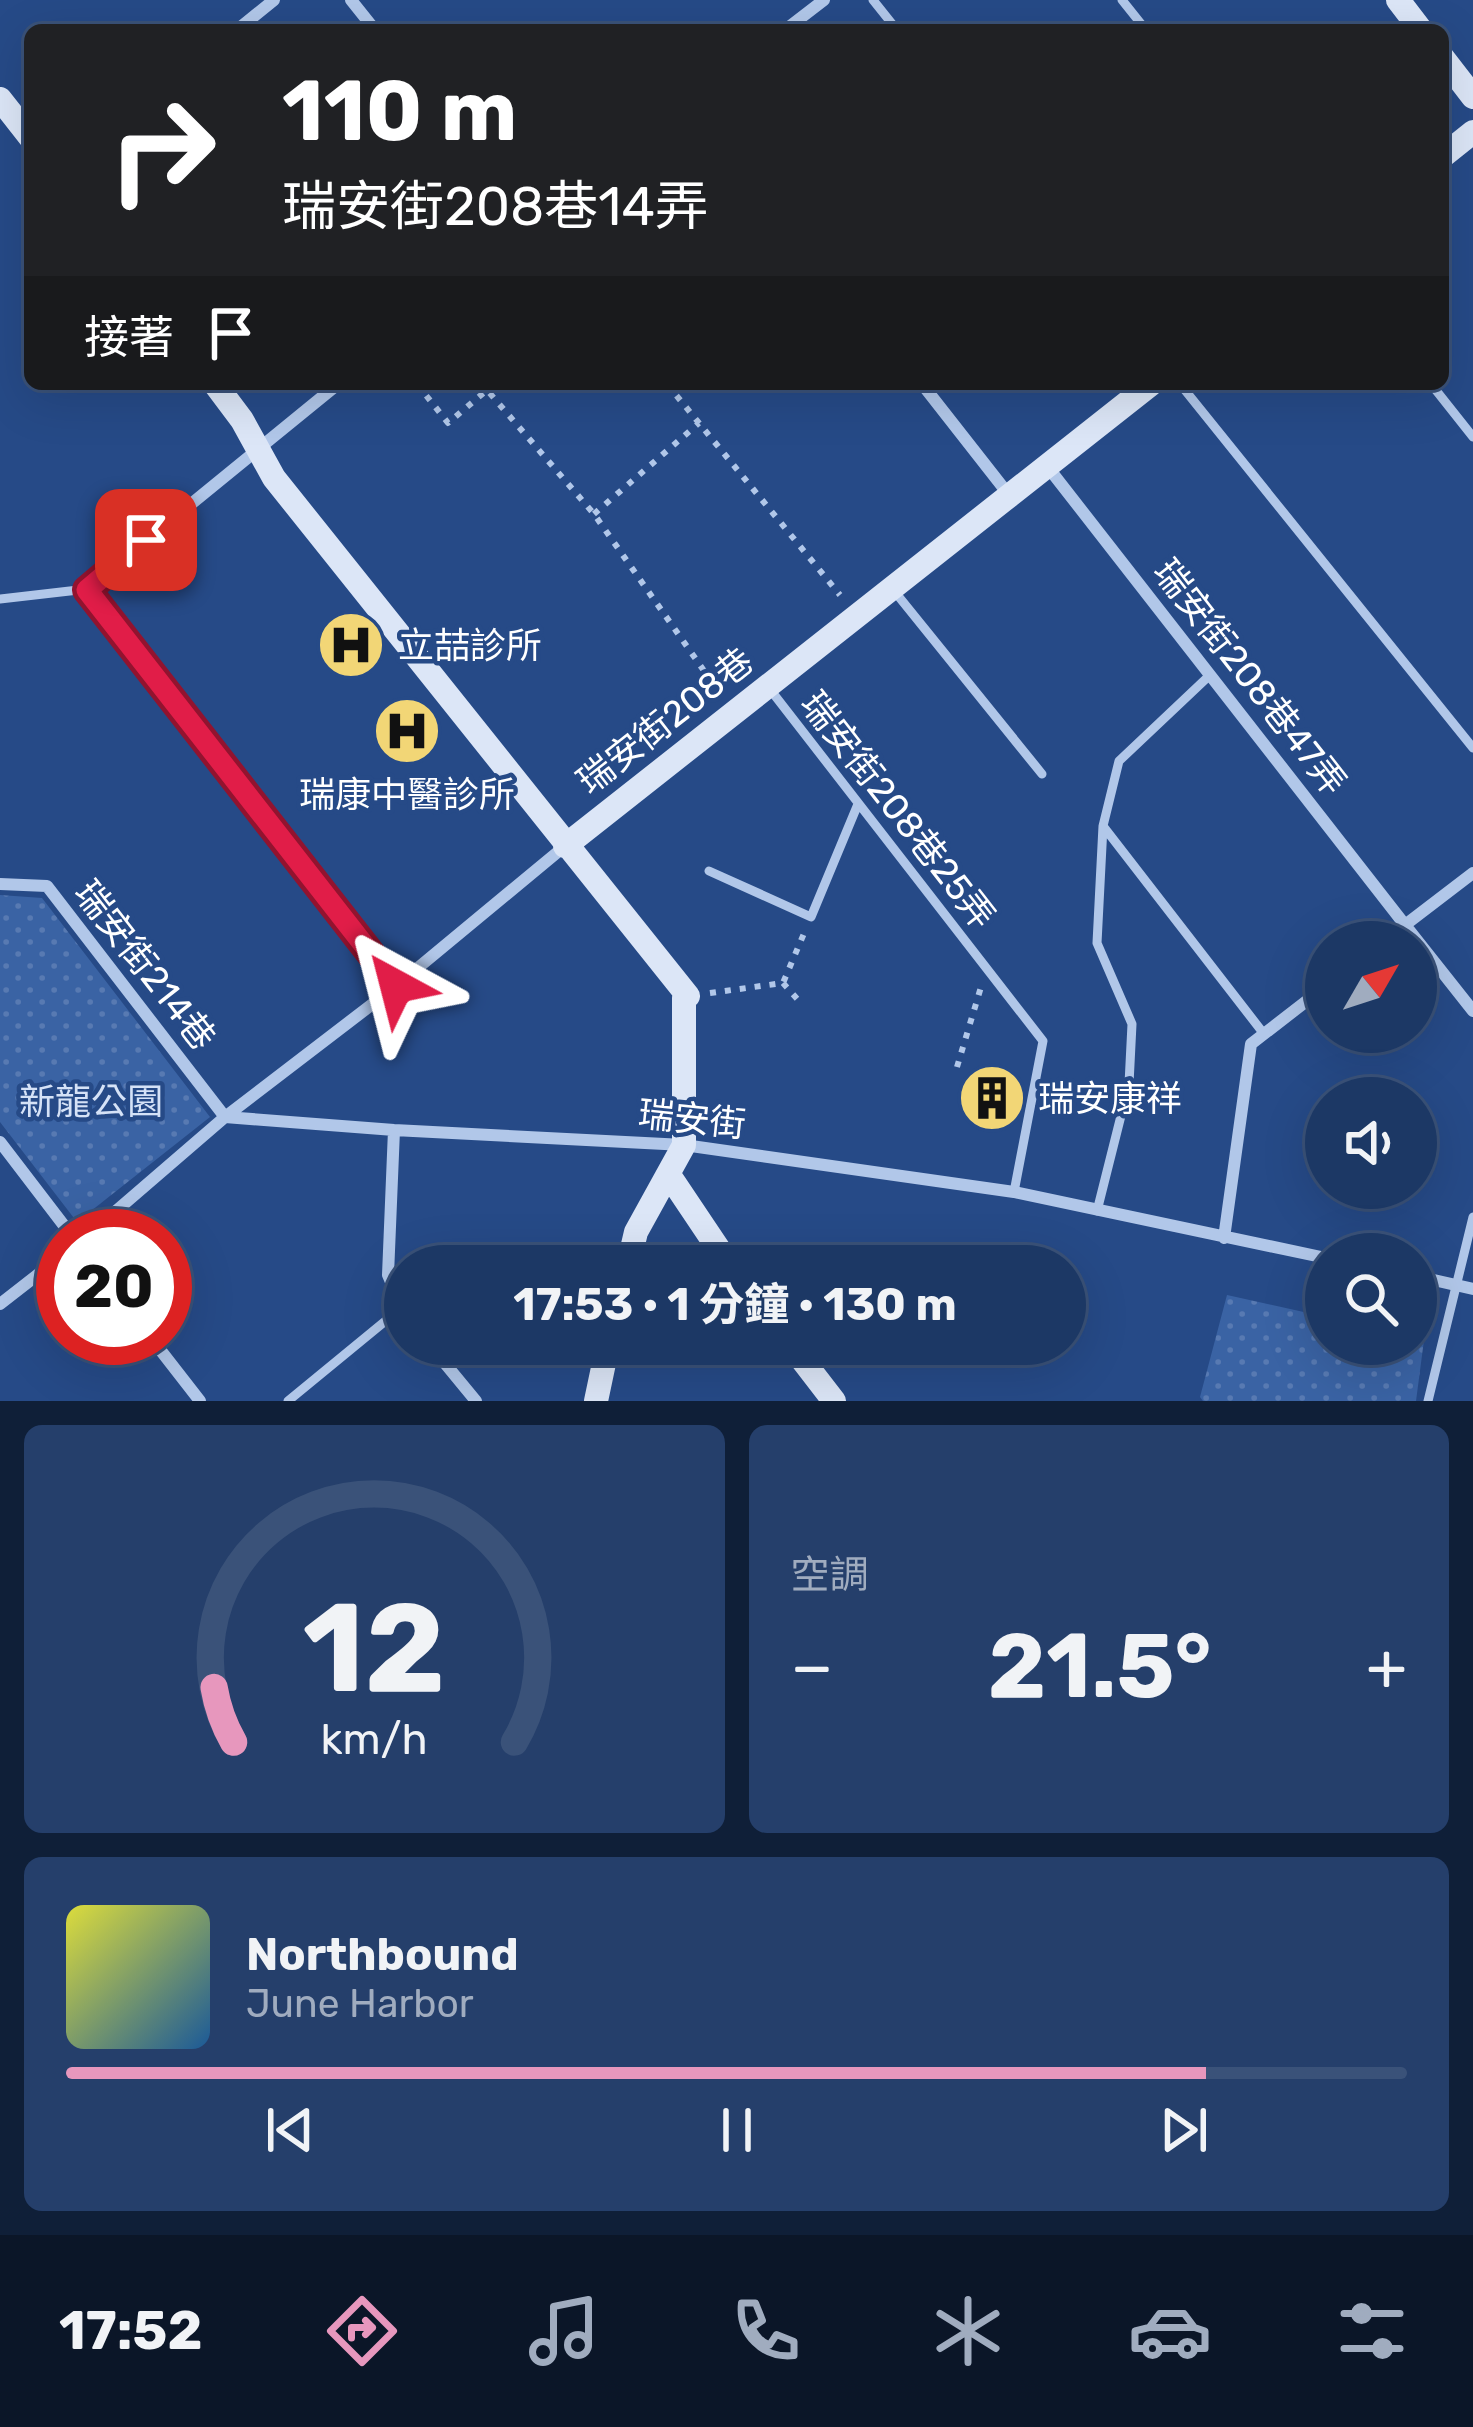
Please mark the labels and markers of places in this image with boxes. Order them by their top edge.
pin [95,489,197,591]
hospital icon: 立喆診所 [316,610,386,680]
place label: 立喆診所 [398,624,542,667]
hospital icon: 瑞康中醫診所 [372,696,442,766]
place label: 瑞康中醫診所 [299,773,515,816]
building icon: 瑞安康祥 [957,1063,1027,1133]
place label: 瑞安康祥 [1038,1077,1182,1120]

